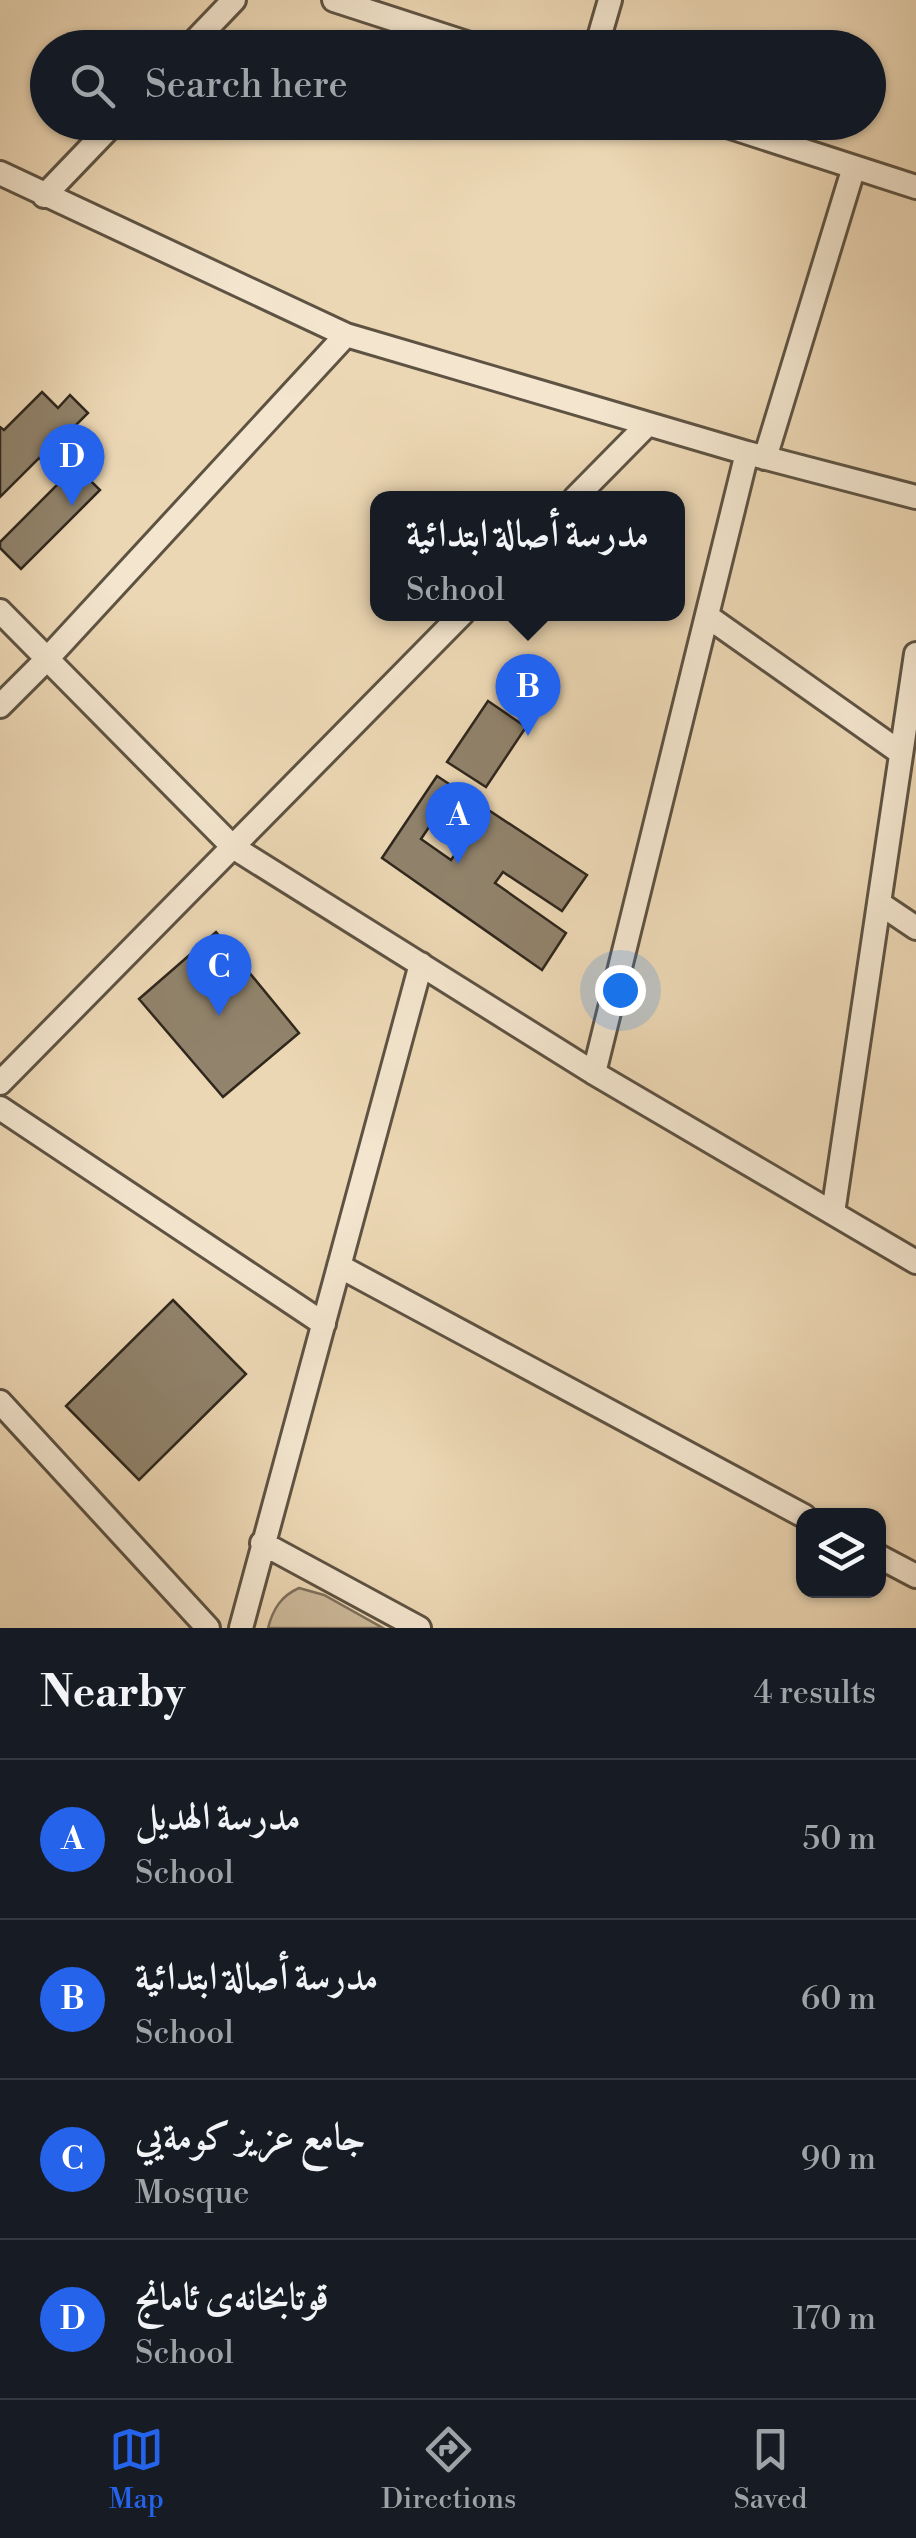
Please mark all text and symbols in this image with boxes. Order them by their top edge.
search box [30,30,886,140]
icon: search [65,58,120,113]
text: Search here [145,62,348,109]
pin: D [40,424,104,506]
popup [370,491,685,621]
text: مدرسة أصالة ابتدائية [406,511,649,558]
text: School [406,570,505,610]
pin: B [496,654,560,736]
pin: A [426,782,490,864]
pin: C [186,934,252,1016]
your location [595,965,646,1016]
map controls [796,1508,886,1598]
button: layers [796,1508,886,1598]
text: Nearby [40,1667,185,1720]
text: 4 results [754,1673,876,1713]
text: مدرسة الهديل [135,1794,300,1841]
text: A [61,1819,84,1859]
text: 50 m [803,1819,876,1859]
text: School [135,1853,234,1893]
text: مدرسة أصالة ابتدائية [135,1954,378,2001]
text: B [60,1979,85,2019]
text: 60 m [801,1979,876,2019]
text: School [135,2013,234,2053]
text: جامع عزيز كومةيي [135,2114,365,2161]
text: C [61,2139,84,2179]
text: 90 m [801,2139,876,2179]
text: Mosque [135,2173,249,2213]
text: قوتابخانەى ئامانج [135,2274,329,2321]
text: D [60,2299,85,2339]
text: 170 m [793,2299,876,2339]
text: School [135,2333,234,2373]
tab: Map [109,2422,164,2517]
tab: Directions [381,2422,516,2517]
tab: Saved [734,2422,807,2517]

